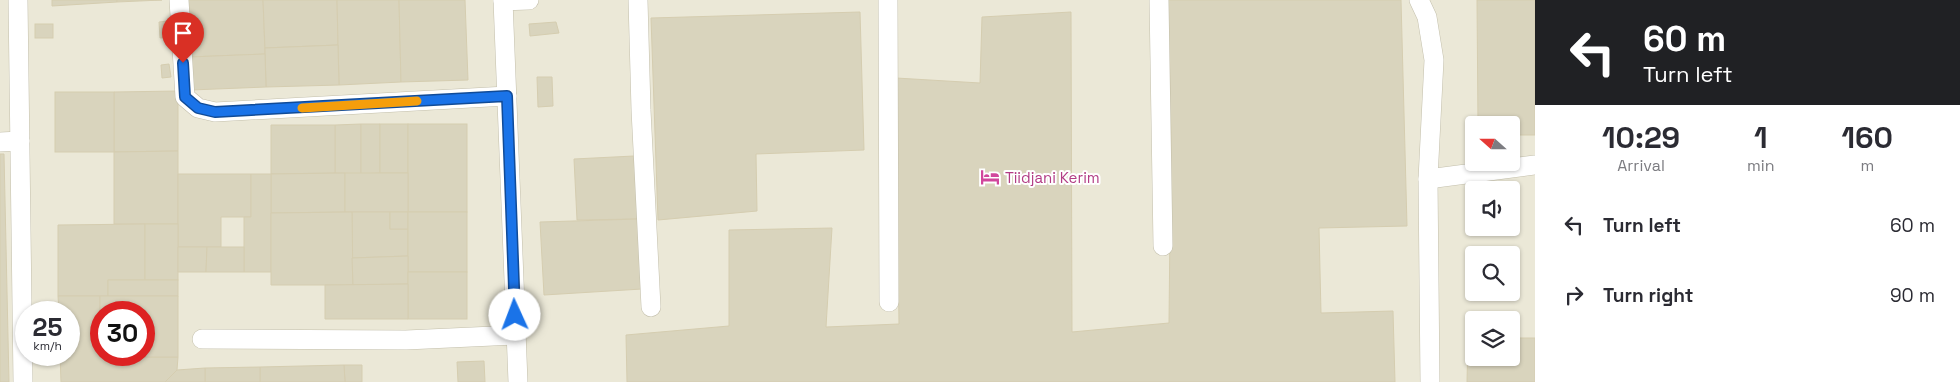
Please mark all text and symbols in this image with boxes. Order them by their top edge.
pin [162,12,204,63]
text: 60 m [1643,17,1726,61]
icon: arrive [169,19,197,47]
icon: left [1560,20,1625,85]
text: Turn left [1643,60,1733,88]
north arrow [1465,116,1520,171]
map controls [1465,116,1520,366]
text: 10:29 [1602,118,1680,157]
text: 1 [1754,118,1768,157]
text: 160 [1842,118,1893,157]
text: Arrival [1617,155,1665,176]
text: min [1747,155,1775,176]
text: m [1860,155,1874,176]
hotel icon: Tiidjani Kerim [979,166,1001,188]
place label: Tiidjani Kerim [1005,168,1100,187]
button: sound [1465,181,1520,236]
icon: left [1560,211,1588,239]
text: Turn left [1603,213,1681,238]
text: 60 m [1890,213,1935,238]
button: search [1465,246,1520,301]
icon: right [1560,281,1588,309]
text: Turn right [1603,283,1693,308]
text: 90 m [1890,283,1935,308]
position arrow [488,288,540,340]
speed limit sign: 30 [90,301,155,366]
text: 25 [33,311,62,343]
button: layers [1465,311,1520,366]
text: km/h [33,338,62,354]

